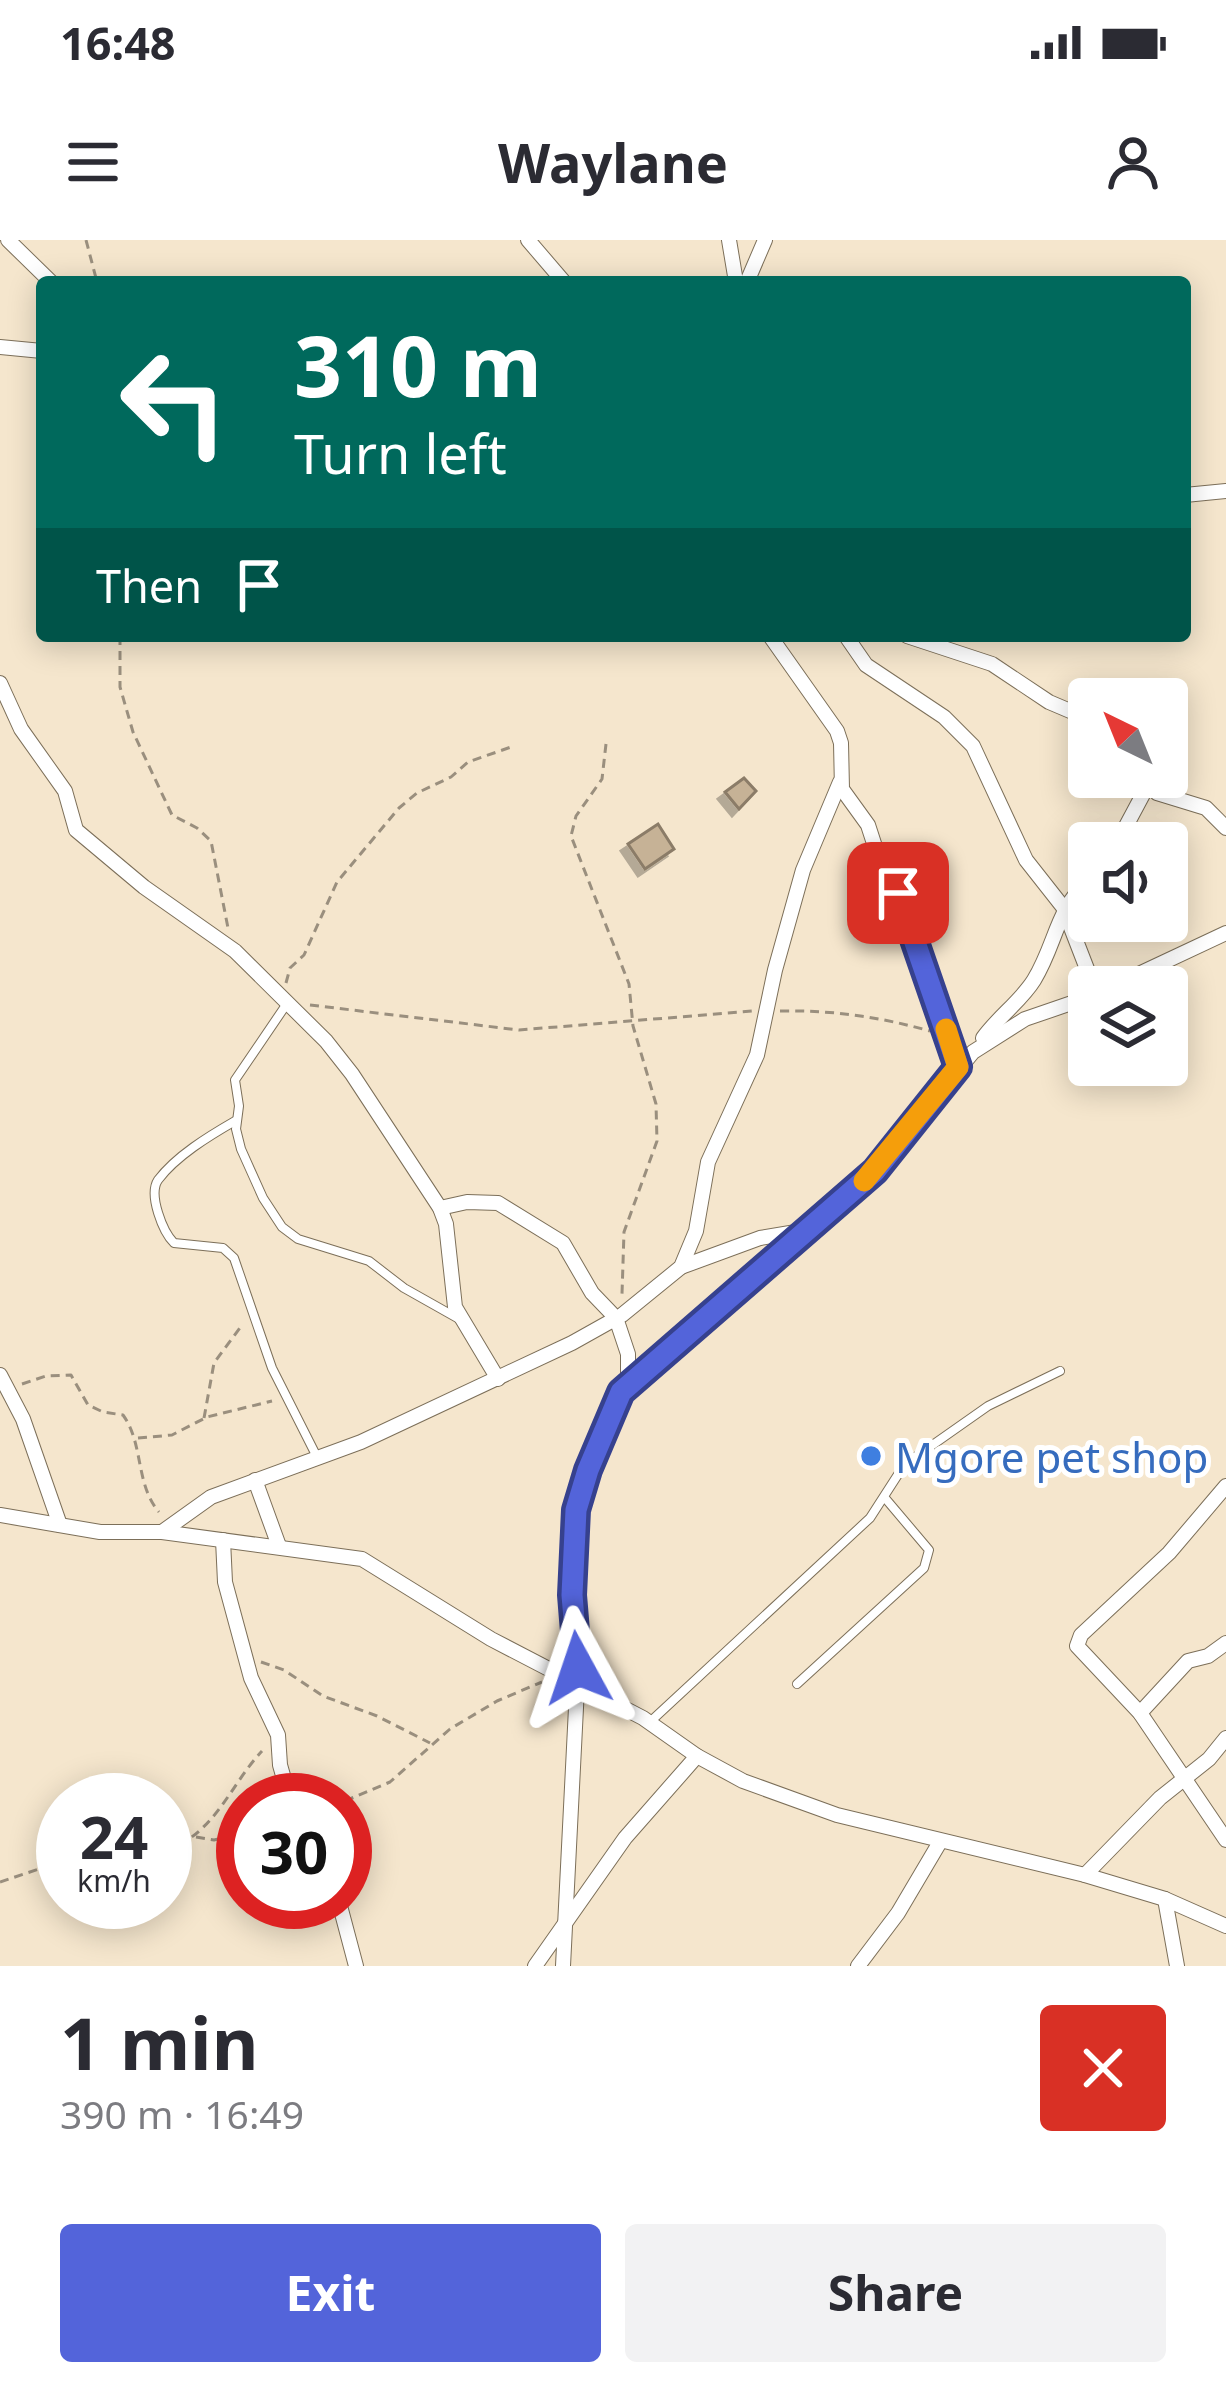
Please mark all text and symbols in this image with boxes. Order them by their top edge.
text: 16:48 [60,12,176,73]
text: Waylane [498,125,728,199]
icon: menu [60,129,126,195]
icon: person [1100,129,1166,195]
text: 310 m [294,307,542,422]
icon: left [96,324,252,480]
text: Turn left [294,416,507,490]
icon: arrive [226,552,292,618]
text: Then [96,555,202,616]
north arrow [1068,678,1188,798]
map controls [1068,678,1188,1086]
button: sound [1068,822,1188,942]
pin [847,842,949,944]
icon: arrive [865,860,931,926]
button: layers [1068,966,1188,1086]
place label: Mgore pet shop [895,1428,1208,1485]
marker: Mgore pet shop [858,1443,884,1469]
position arrow [515,1605,641,1731]
speed limit sign: 30 [216,1773,372,1929]
text: 24 [80,1795,148,1877]
text: km/h [77,1860,151,1901]
text: 1 min [60,1993,258,2091]
button: close [1040,2005,1166,2131]
text: 390 m · 16:49 [60,2087,304,2140]
button: Exit [60,2224,601,2362]
button: Share [625,2224,1166,2362]

